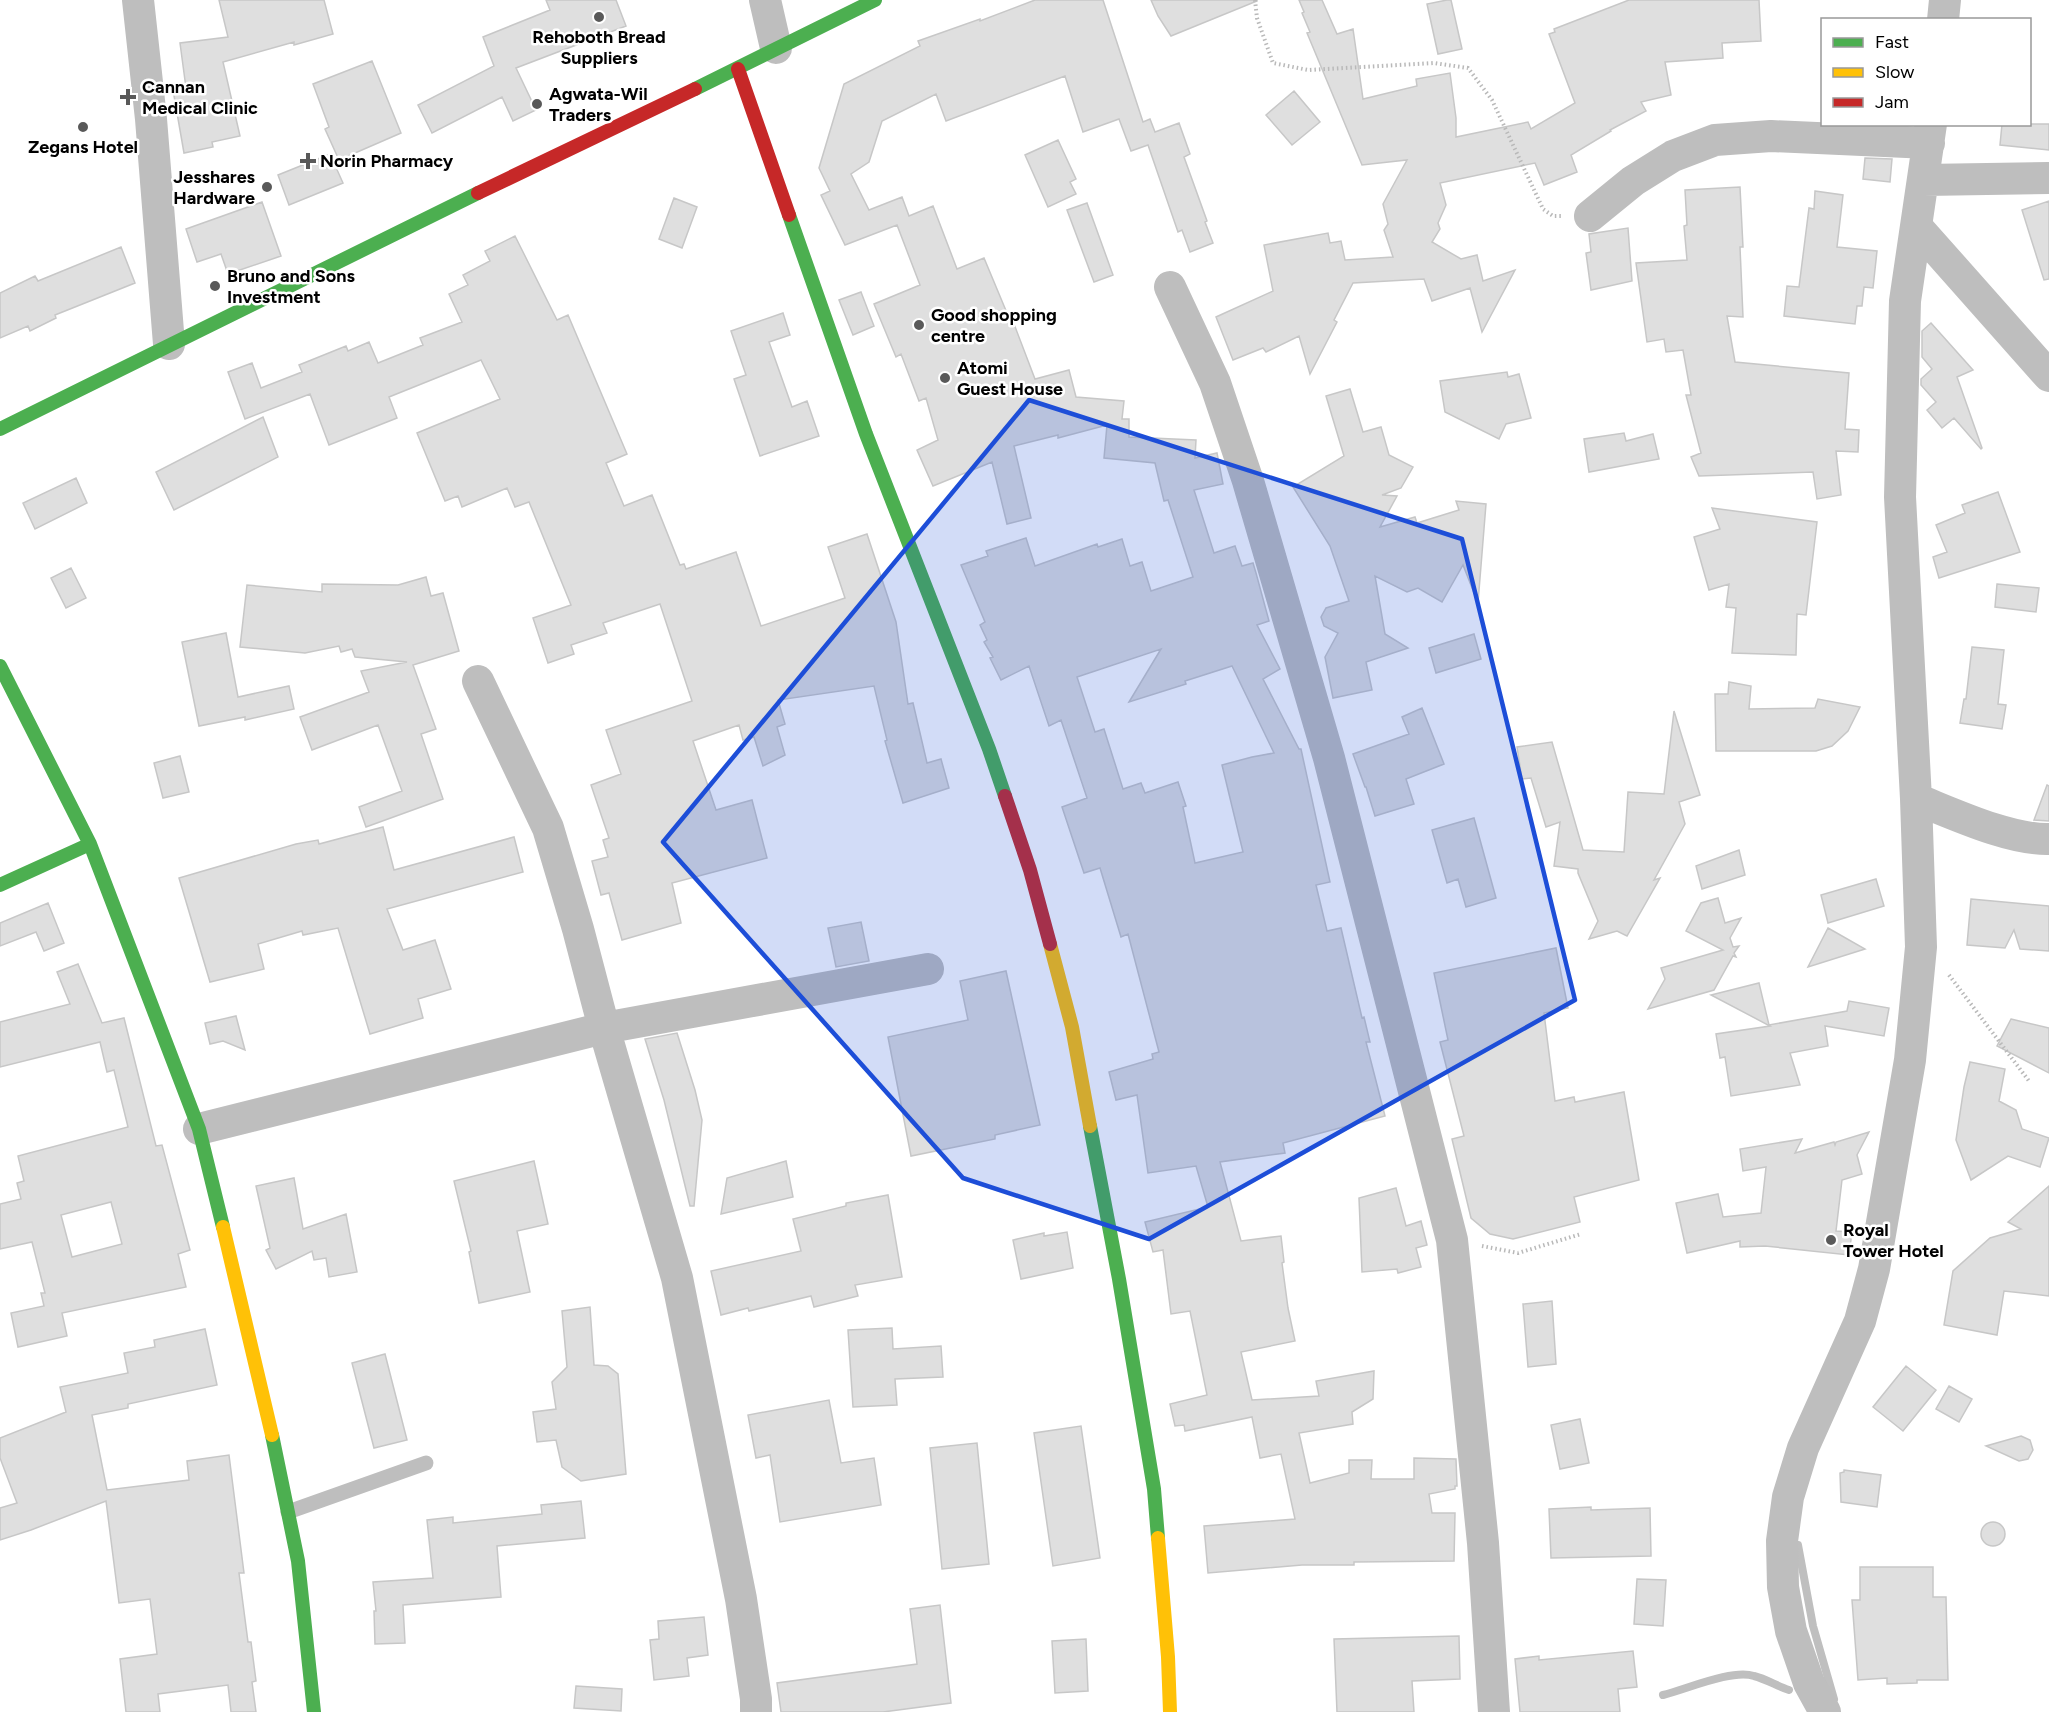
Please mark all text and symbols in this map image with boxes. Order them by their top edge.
marker: Rehoboth Bread Suppliers [592,10,606,24]
legend [1821,18,2031,126]
place label: Rehoboth Bread Suppliers [532,26,666,69]
text: Fast [1875,31,1909,53]
text: Slow [1875,61,1914,83]
place label: Cannan Medical Clinic [142,76,258,119]
place label: Agwata-Wil Traders [549,83,648,126]
marker: Cannan Medical Clinic [119,88,137,106]
text: Jam [1875,91,1909,113]
marker: Agwata-Wil Traders [530,97,544,111]
marker: Zegans Hotel [76,120,90,134]
place label: Zegans Hotel [28,136,138,158]
place label: Norin Pharmacy [320,150,454,172]
marker: Norin Pharmacy [301,154,315,168]
place label: Jesshares Hardware [173,166,256,209]
marker: Jesshares Hardware [260,180,274,194]
place label: Bruno and Sons Investment [227,265,355,308]
marker: Bruno and Sons Investment [208,279,222,293]
place label: Good shopping centre [931,304,1057,347]
marker: Good shopping centre [912,318,926,332]
place label: Atomi Guest House [957,357,1063,400]
marker: Atomi Guest House [938,371,952,385]
place label: Royal Tower Hotel [1843,1219,1944,1262]
marker: Royal Tower Hotel [1824,1233,1838,1247]

